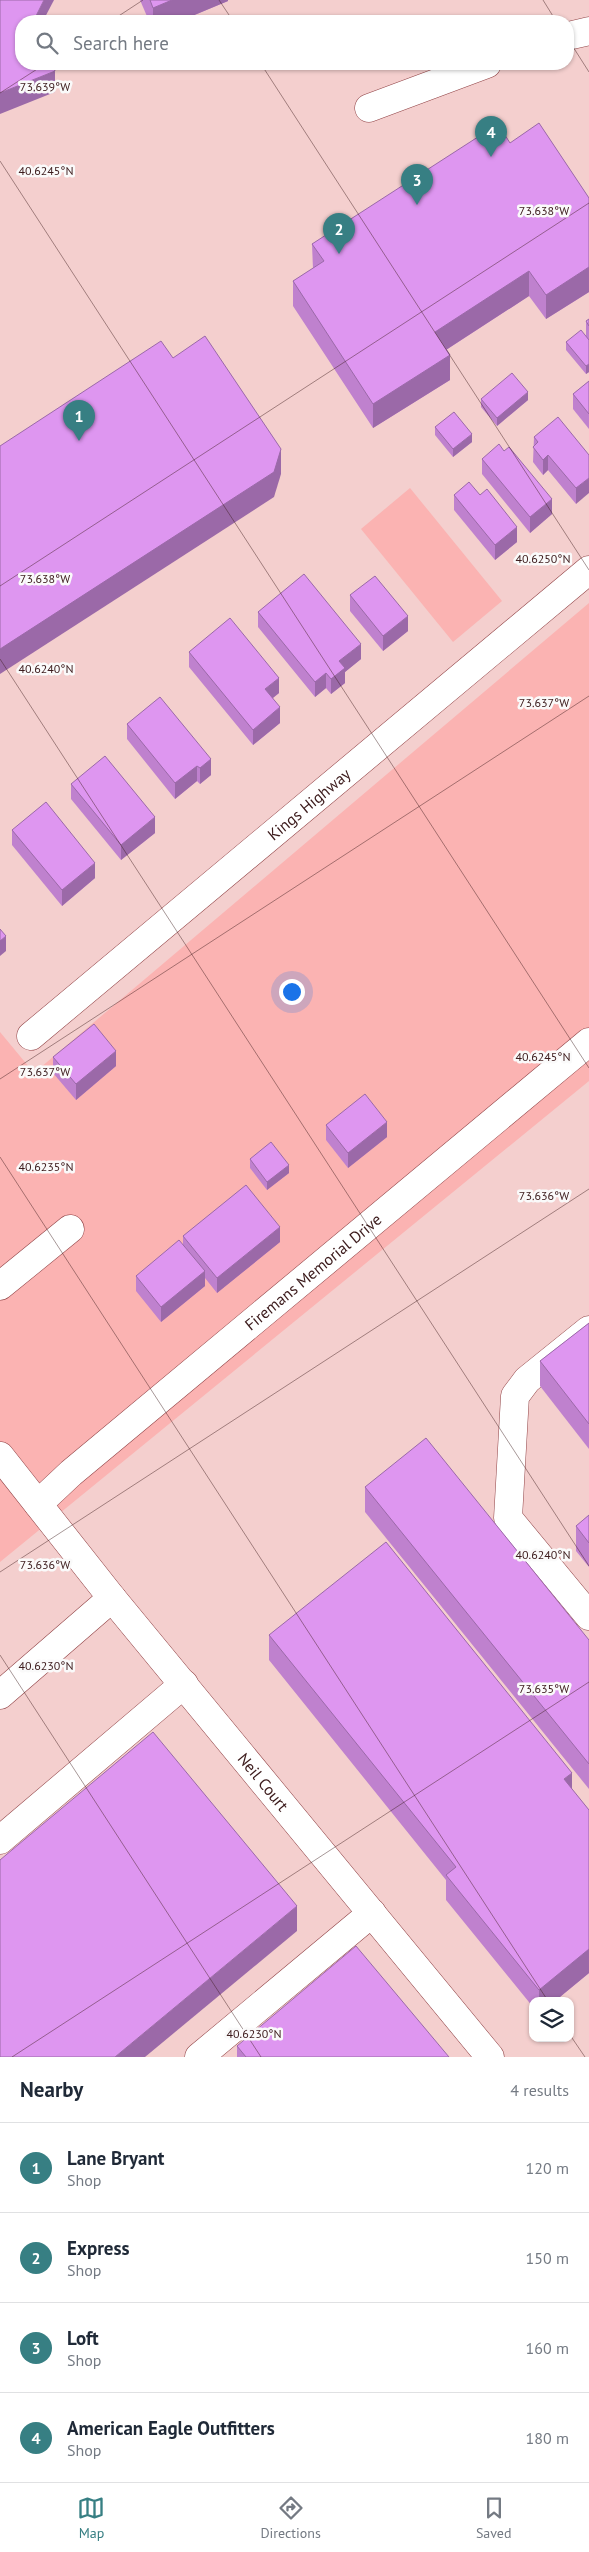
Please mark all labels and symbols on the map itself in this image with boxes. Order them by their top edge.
text: 73.639°W [20,79,70,94]
pin: 4 [475,116,507,157]
text: 40.6245°N [19,163,73,178]
pin: 3 [401,164,433,205]
text: 73.638°W [519,203,569,218]
pin: 2 [323,213,355,254]
pin: 1 [63,400,95,441]
text: 40.6250°N [516,551,570,566]
text: 73.638°W [20,571,70,586]
text: 40.6240°N [19,661,73,676]
text: 73.637°W [519,695,569,710]
street label: Kings Highway [263,763,355,844]
your location [279,979,305,1005]
text: 40.6245°N [516,1049,570,1064]
text: 73.637°W [20,1064,70,1079]
text: 40.6235°N [19,1159,73,1174]
text: 73.636°W [519,1188,569,1203]
street label: Firemans Memorial Drive [240,1209,385,1334]
text: 40.6240°N [516,1547,570,1562]
text: 73.636°W [20,1557,70,1572]
text: 40.6230°N [19,1658,73,1673]
text: 73.635°W [519,1681,569,1696]
street label: Neil Court [234,1749,294,1815]
text: 40.6230°N [227,2026,281,2041]

